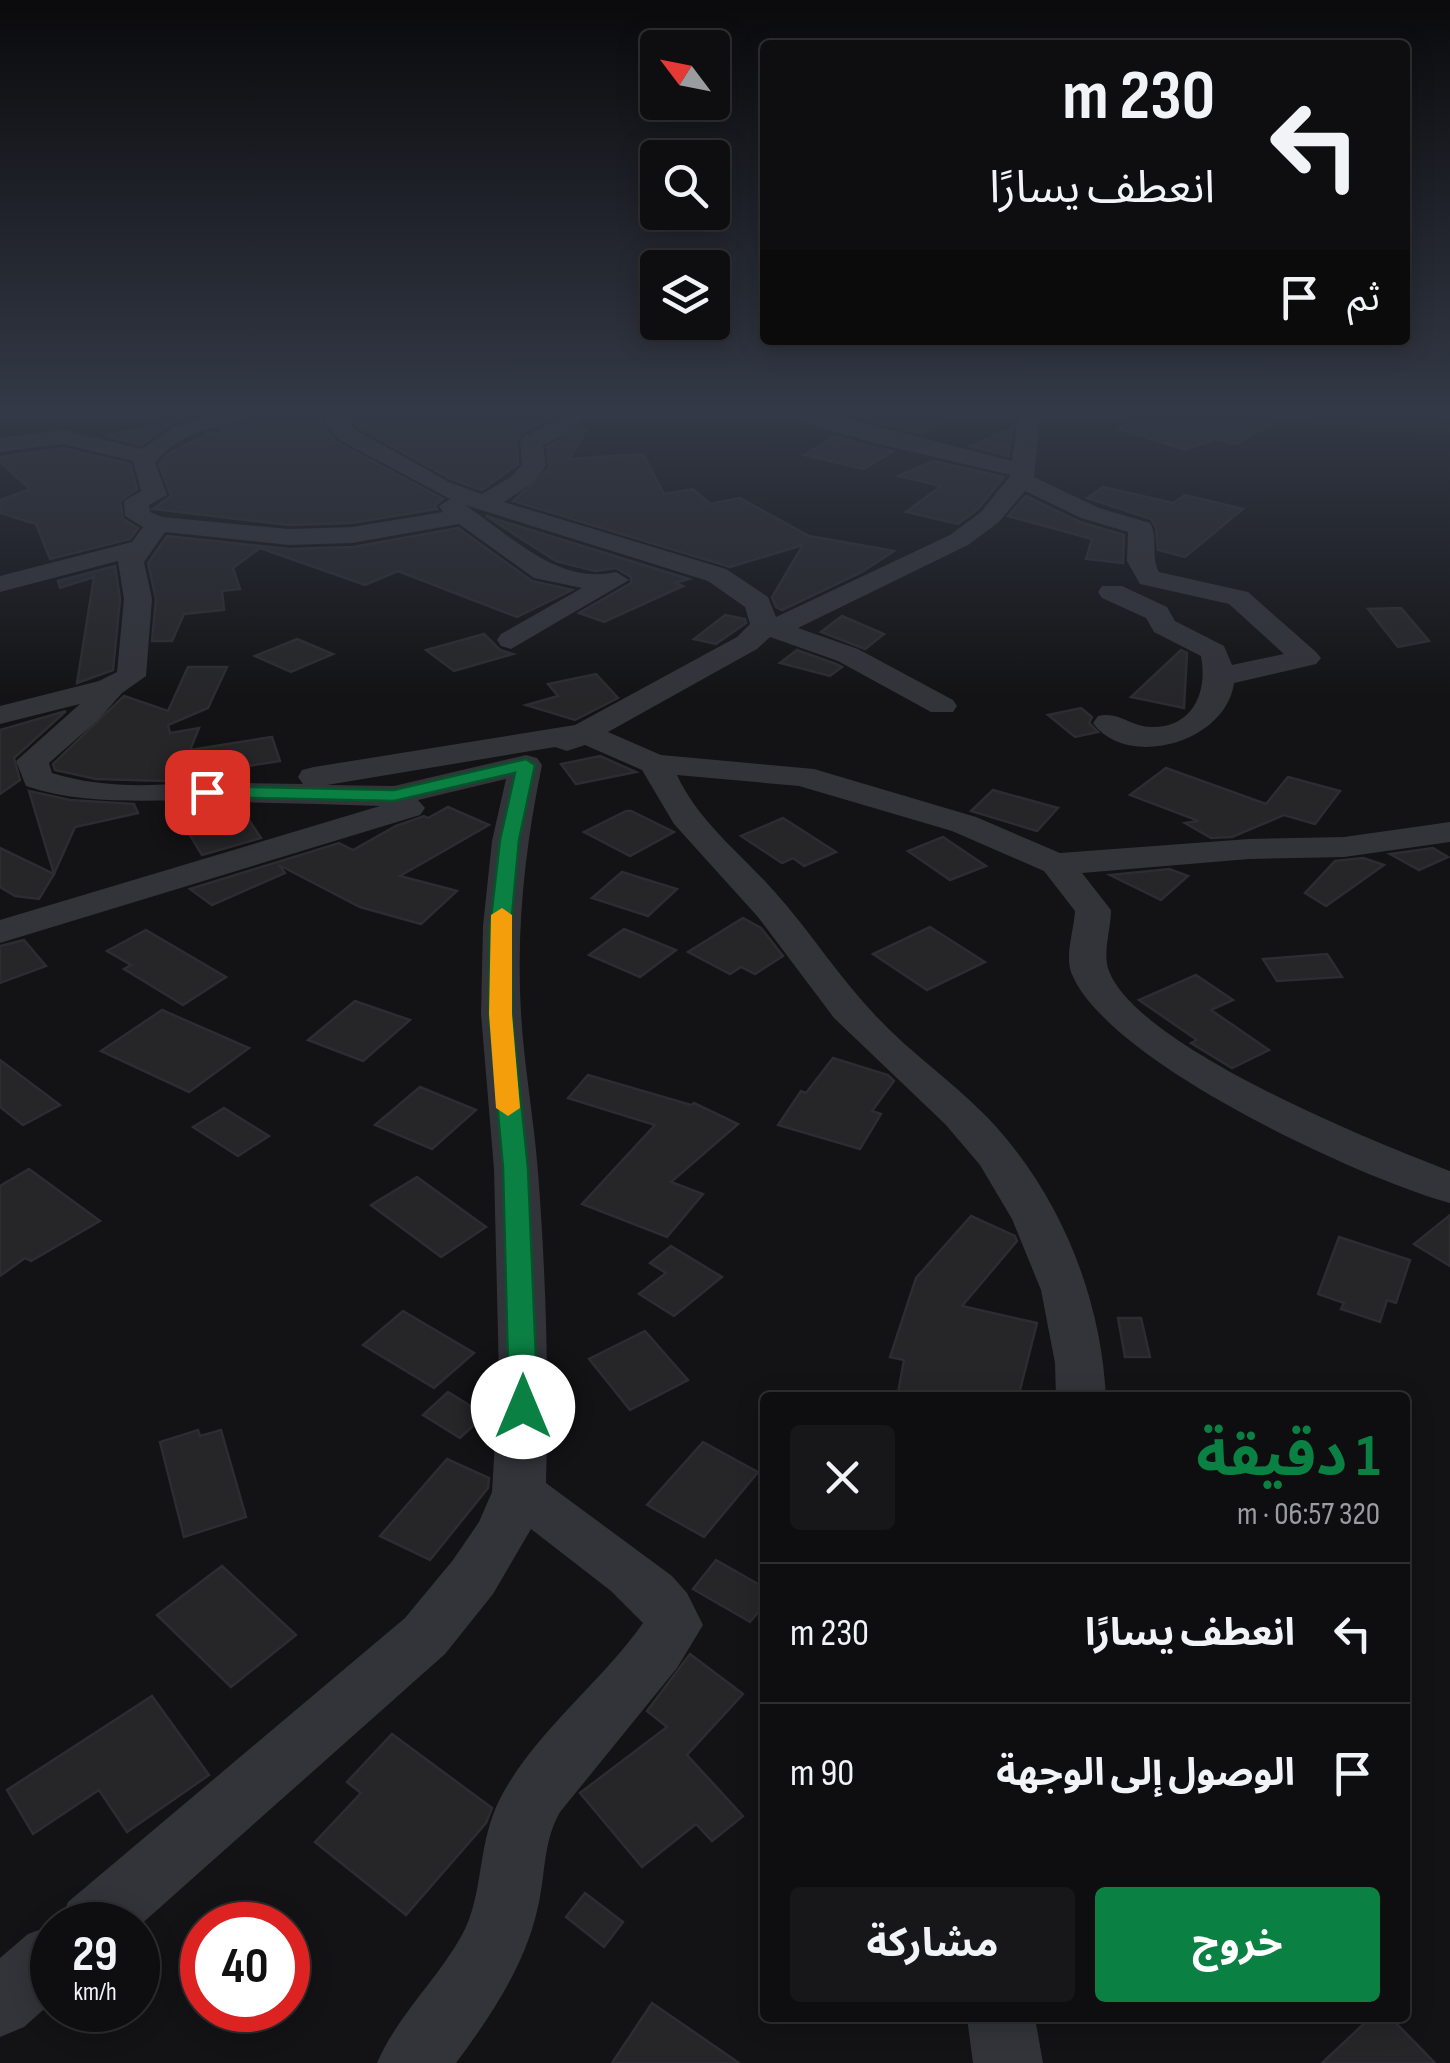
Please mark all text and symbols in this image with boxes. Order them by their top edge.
north arrow [640,30,730,120]
map controls [640,30,730,340]
text: 230 m [1062,55,1215,139]
icon: left [1250,80,1380,210]
button: search [640,140,730,230]
text: انعطف يسارًا [989,161,1215,216]
button: layers [640,250,730,340]
icon: arrive [1272,270,1327,325]
text: ثم [1347,276,1380,321]
pin [165,750,250,835]
icon: arrive [180,765,235,820]
position arrow [471,1355,575,1459]
text: 1 دقيقة [1196,1421,1380,1493]
button: close [790,1425,895,1530]
text: 320 m · 06:57 [1237,1495,1380,1534]
icon: left [1325,1606,1380,1661]
text: 230 m [790,1611,869,1656]
text: انعطف يسارًا [1085,1611,1295,1656]
icon: arrive [1325,1746,1380,1801]
text: 90 m [790,1751,854,1796]
text: الوصول إلى الوجهة [996,1751,1295,1796]
button: مشاركة [790,1887,1075,2002]
button: خروج [1095,1887,1380,2002]
speed limit sign: 40 [180,1902,310,2032]
text: 29 [72,1925,118,1985]
text: km/h [73,1977,117,2008]

